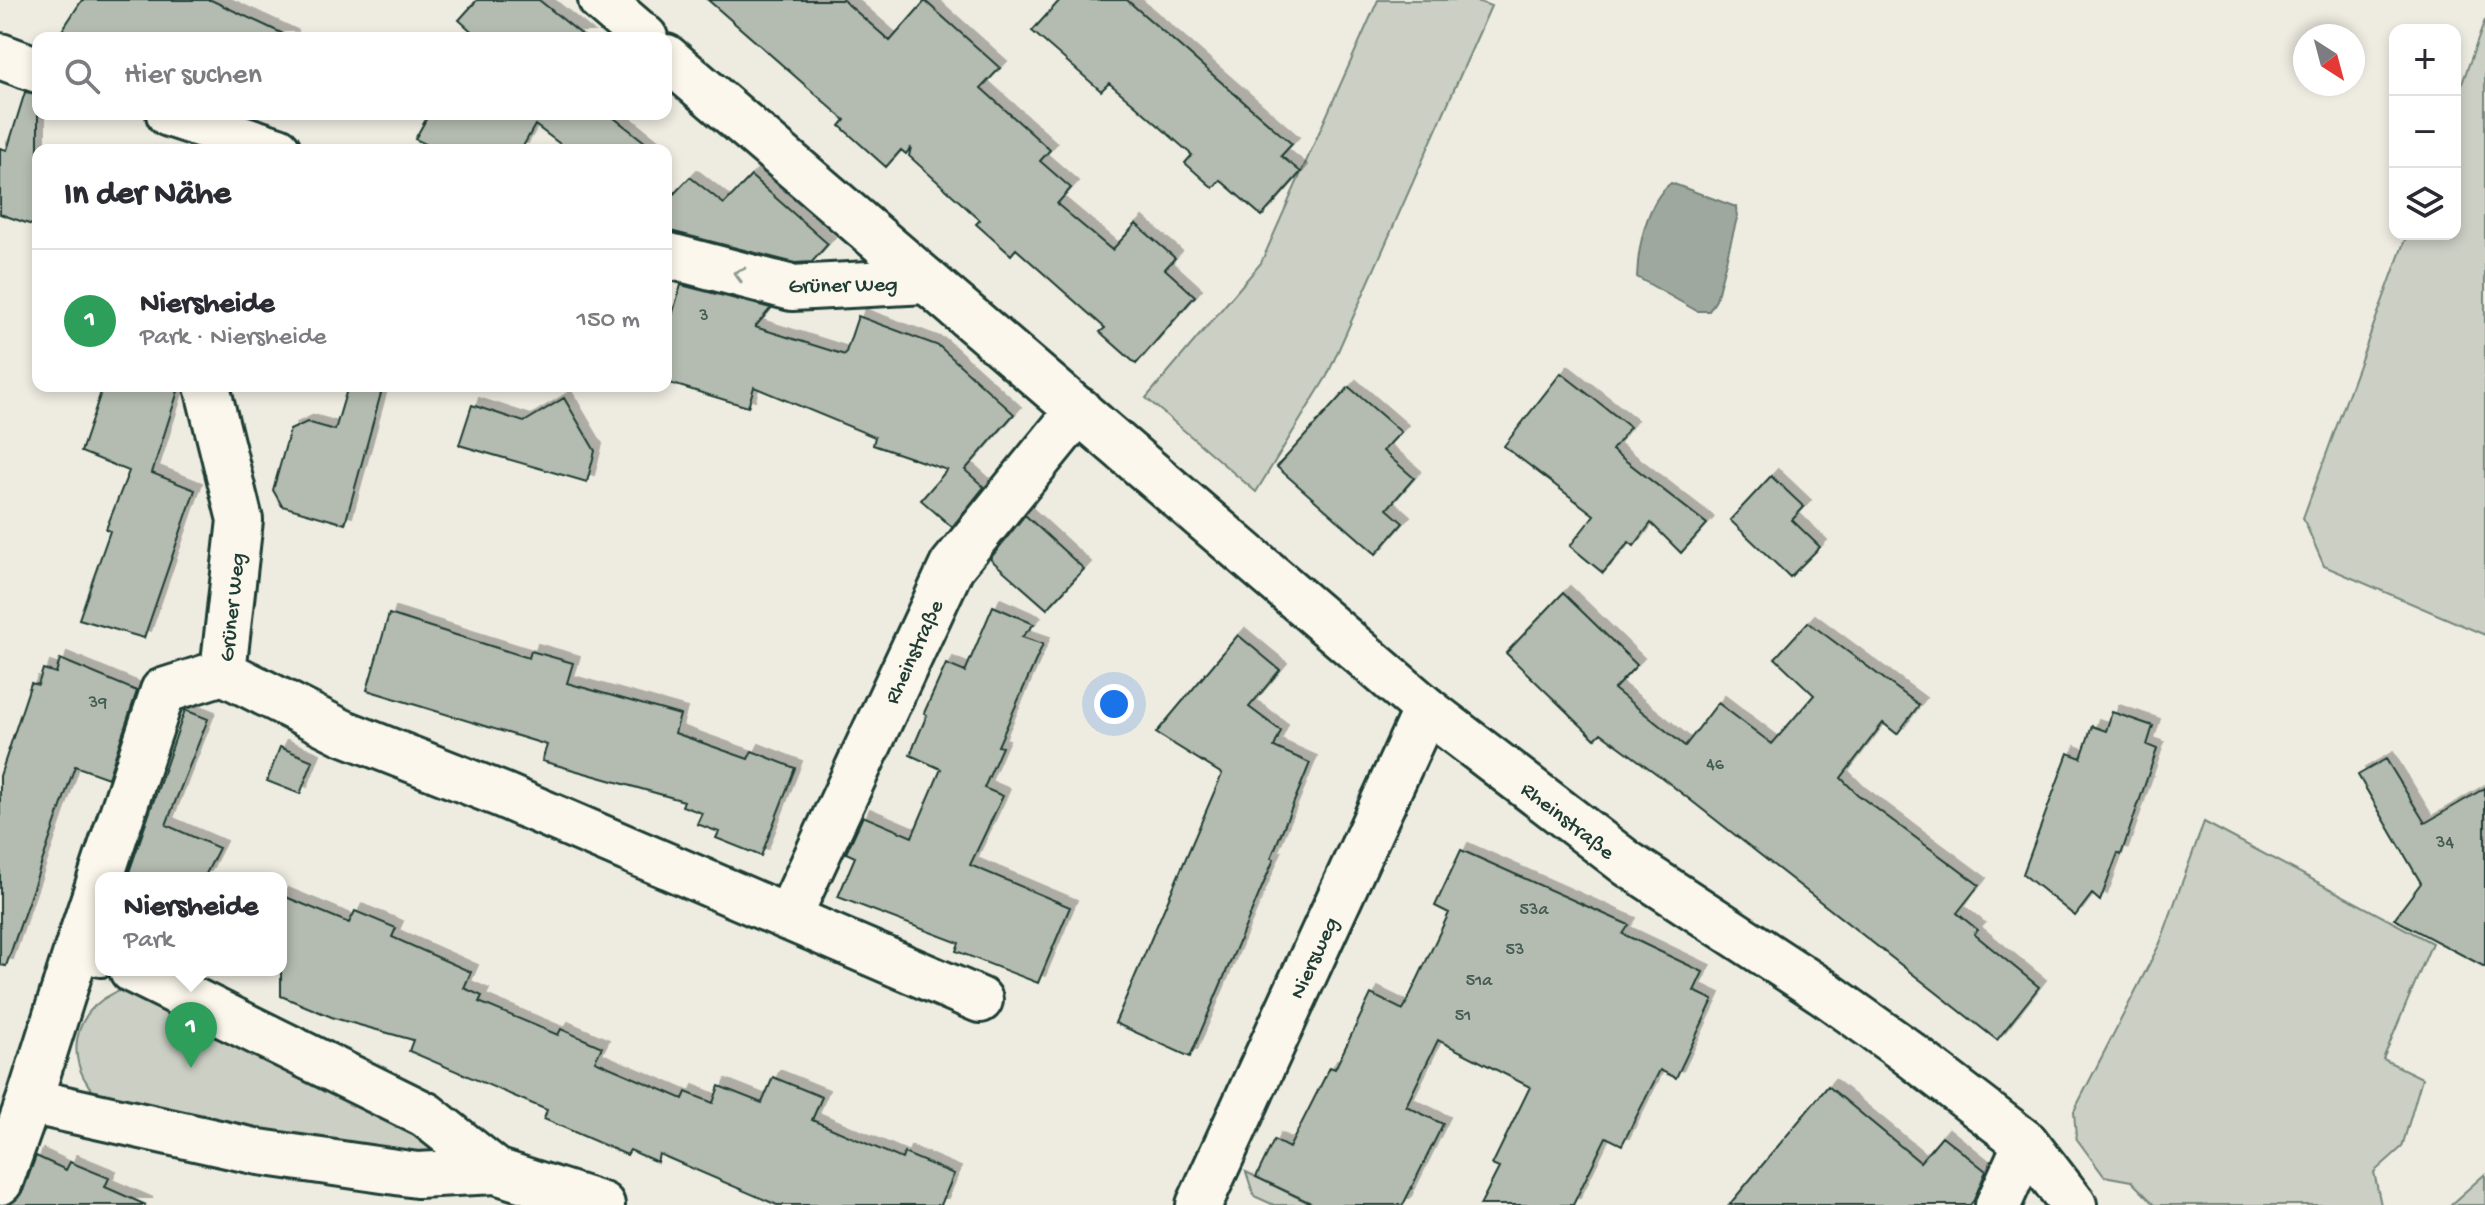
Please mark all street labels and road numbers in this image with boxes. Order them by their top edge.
street label: Grüner Weg [788,273,898,301]
street label: Grüner Weg [215,552,253,663]
street label: Rheinstraße [880,596,951,709]
street label: Rheinstraße [1515,778,1619,867]
street label: Niersweg [1285,914,1346,1004]

